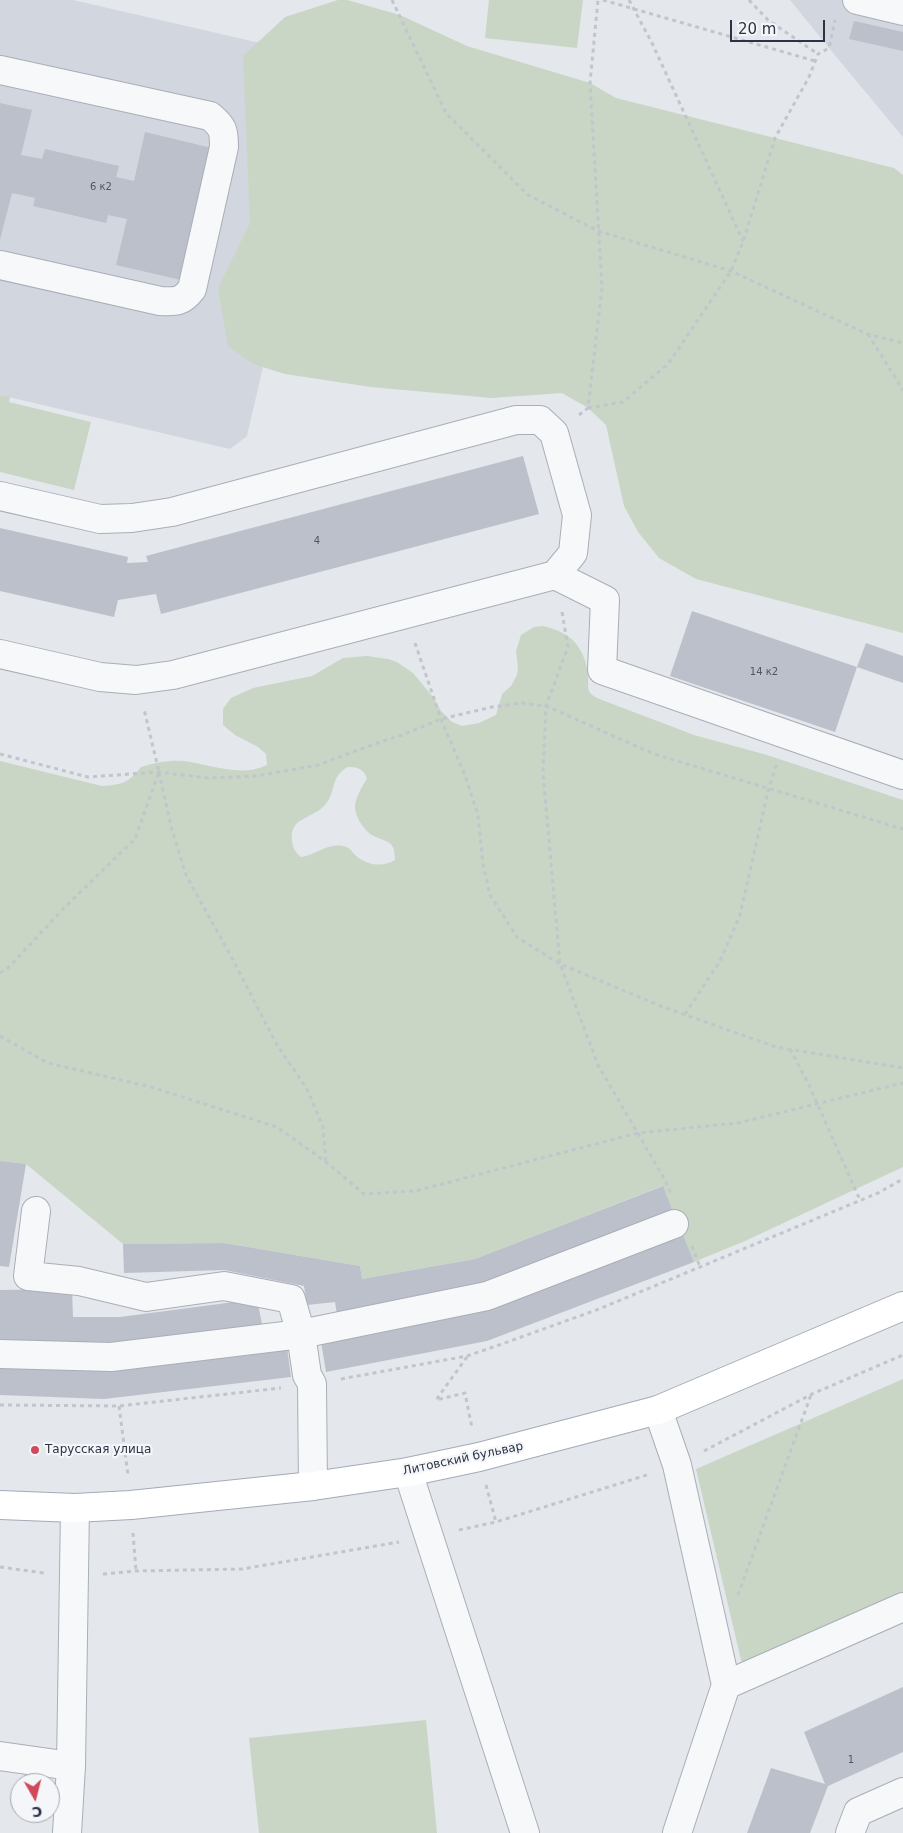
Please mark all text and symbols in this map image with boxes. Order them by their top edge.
scale bar [733,10,828,42]
text: 20 m [738,20,776,38]
house number: 6 к2 [90,181,112,193]
house number: 4 [314,535,320,547]
house number: 14 к2 [750,666,778,678]
street label: Литовский бульвар [401,1439,525,1479]
place label: Тарусская улица [45,1443,151,1457]
marker: Тарусская улица [29,1444,41,1456]
house number: 1 [848,1754,854,1766]
north arrow [10,1773,60,1823]
text: С [31,1803,43,1821]

